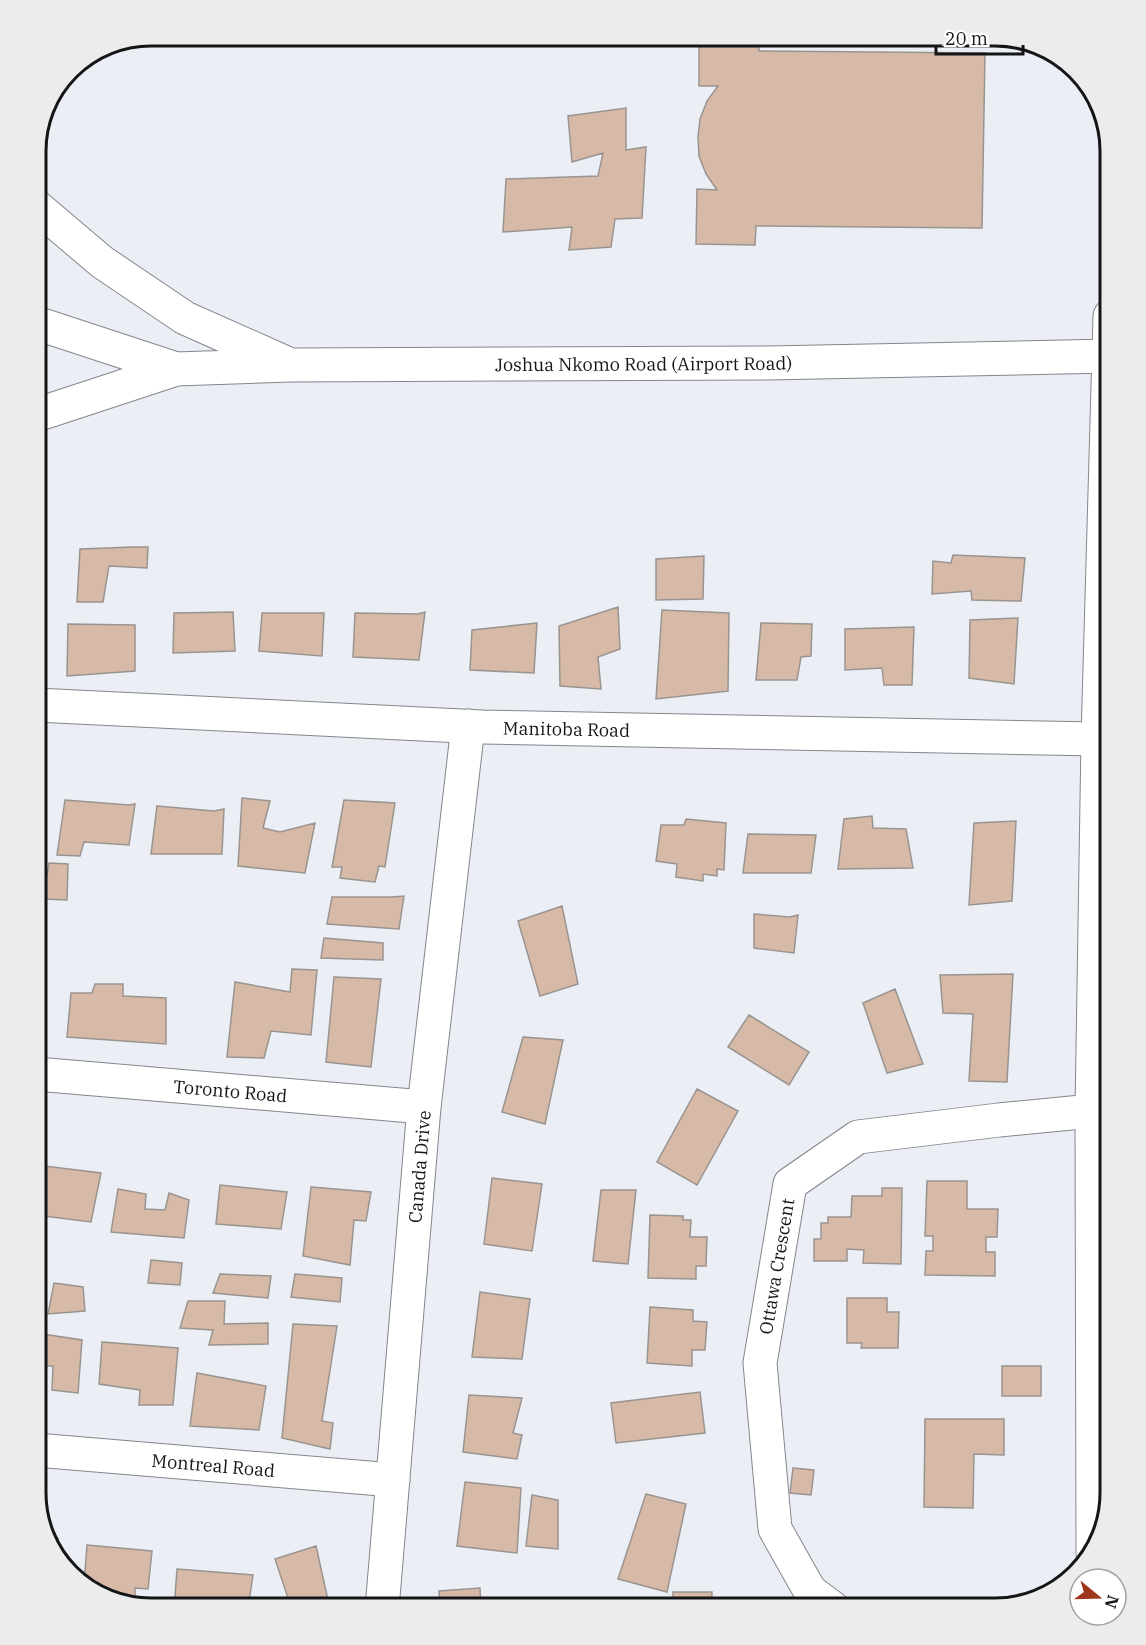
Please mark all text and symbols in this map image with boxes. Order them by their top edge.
scale bar [936,18,1023,56]
text: 20 m [945,27,988,50]
street label: Joshua Nkomo Road (Airport Road) [495,351,792,376]
street label: Manitoba Road [503,716,630,741]
street label: Toronto Road [172,1074,288,1107]
street label: Canada Drive [403,1109,435,1224]
street label: Ottawa Crescent [754,1197,799,1336]
street label: Montreal Road [151,1448,276,1482]
north arrow [1068,1567,1128,1627]
text: N [1101,1593,1124,1611]

